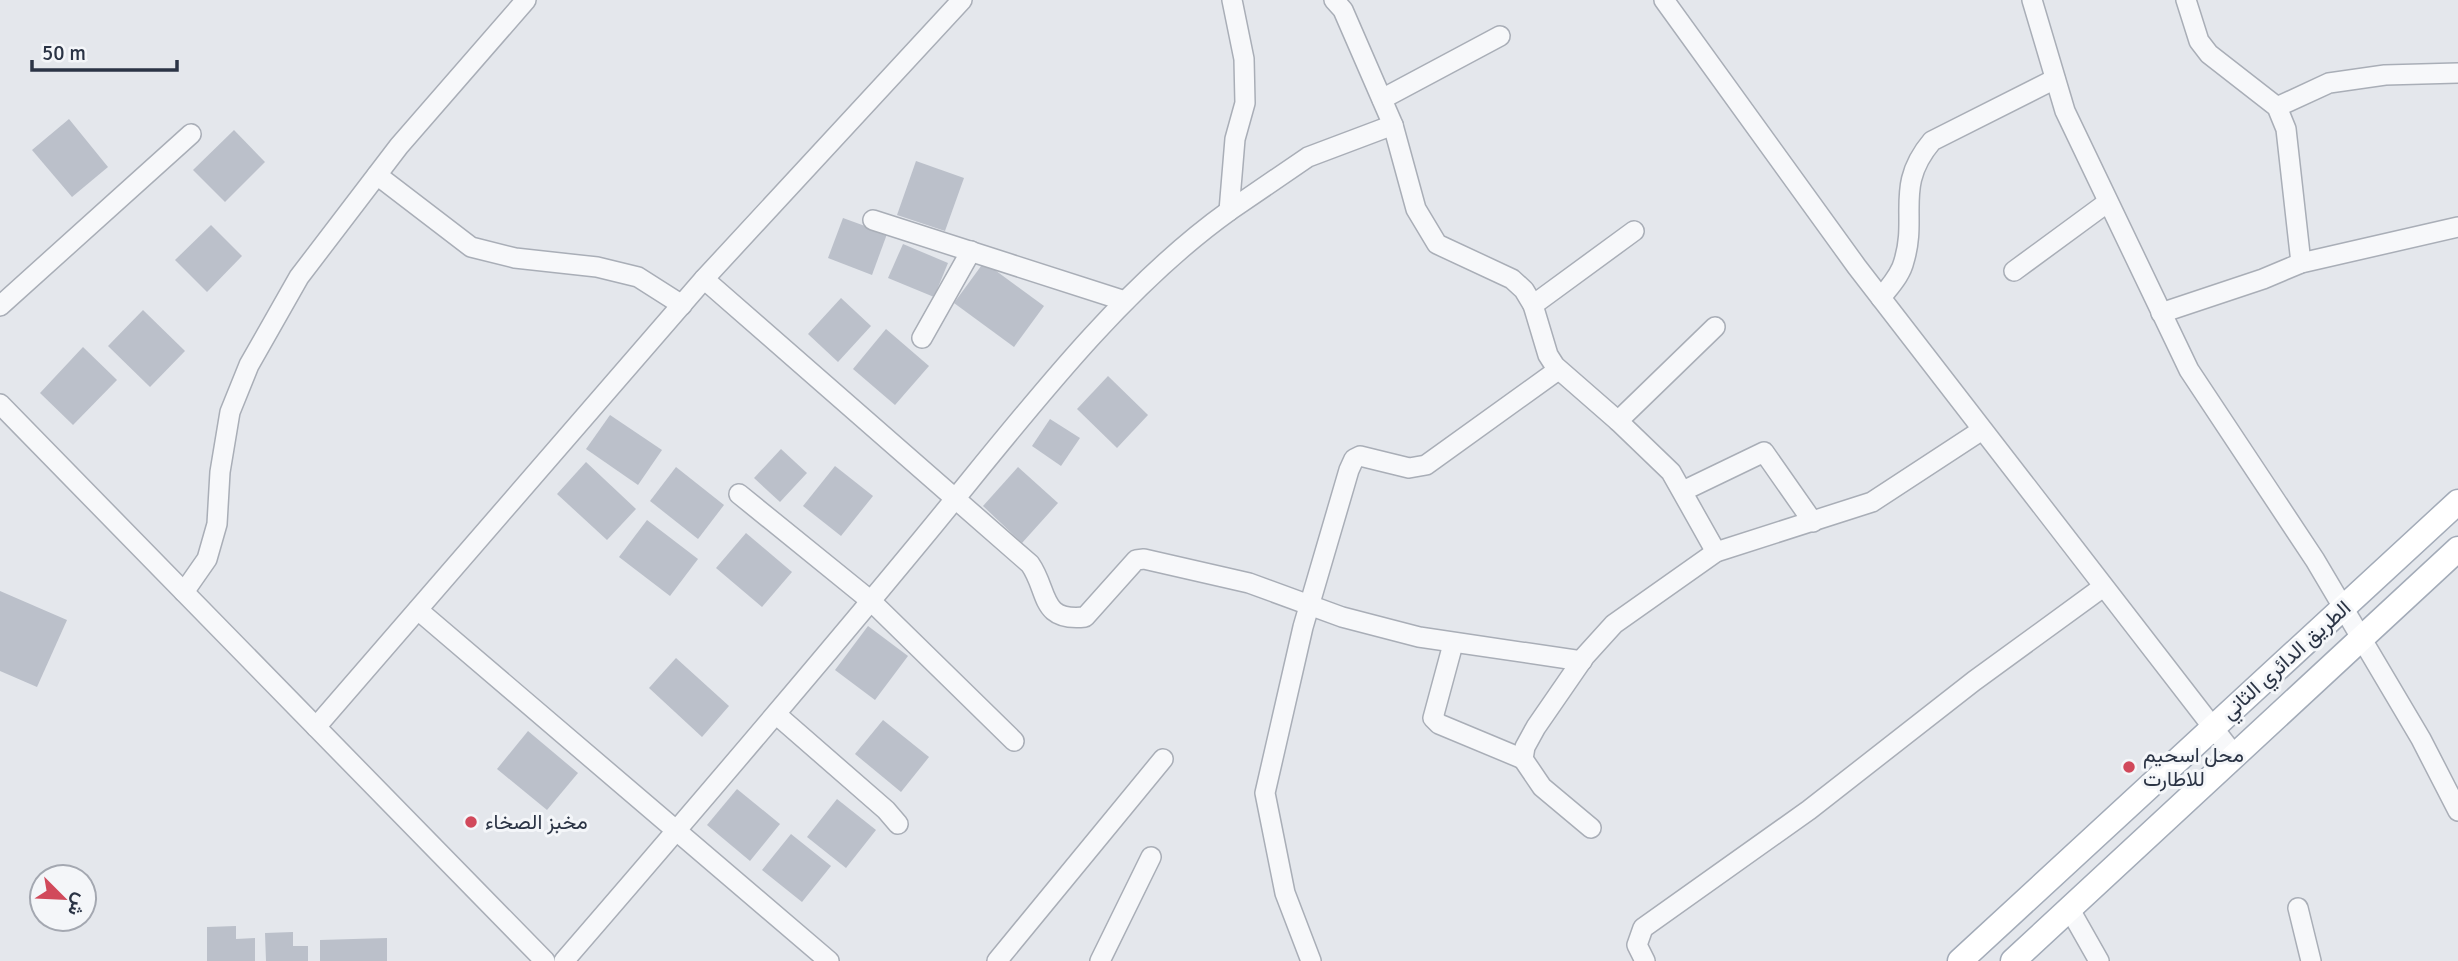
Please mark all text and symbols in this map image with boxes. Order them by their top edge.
scale bar [32,28,177,72]
text: 50 m [42,40,86,66]
street label: الطريق الدائري الثاني [2216,595,2359,728]
place label: محل اسحيم للاطارت [2143,742,2244,792]
marker: محل اسحيم للاطارت [2121,759,2137,775]
place label: مخبز الصخاء [485,809,588,835]
marker: مخبز الصخاء [463,814,479,830]
north arrow [28,863,98,933]
text: ش [62,889,93,920]

